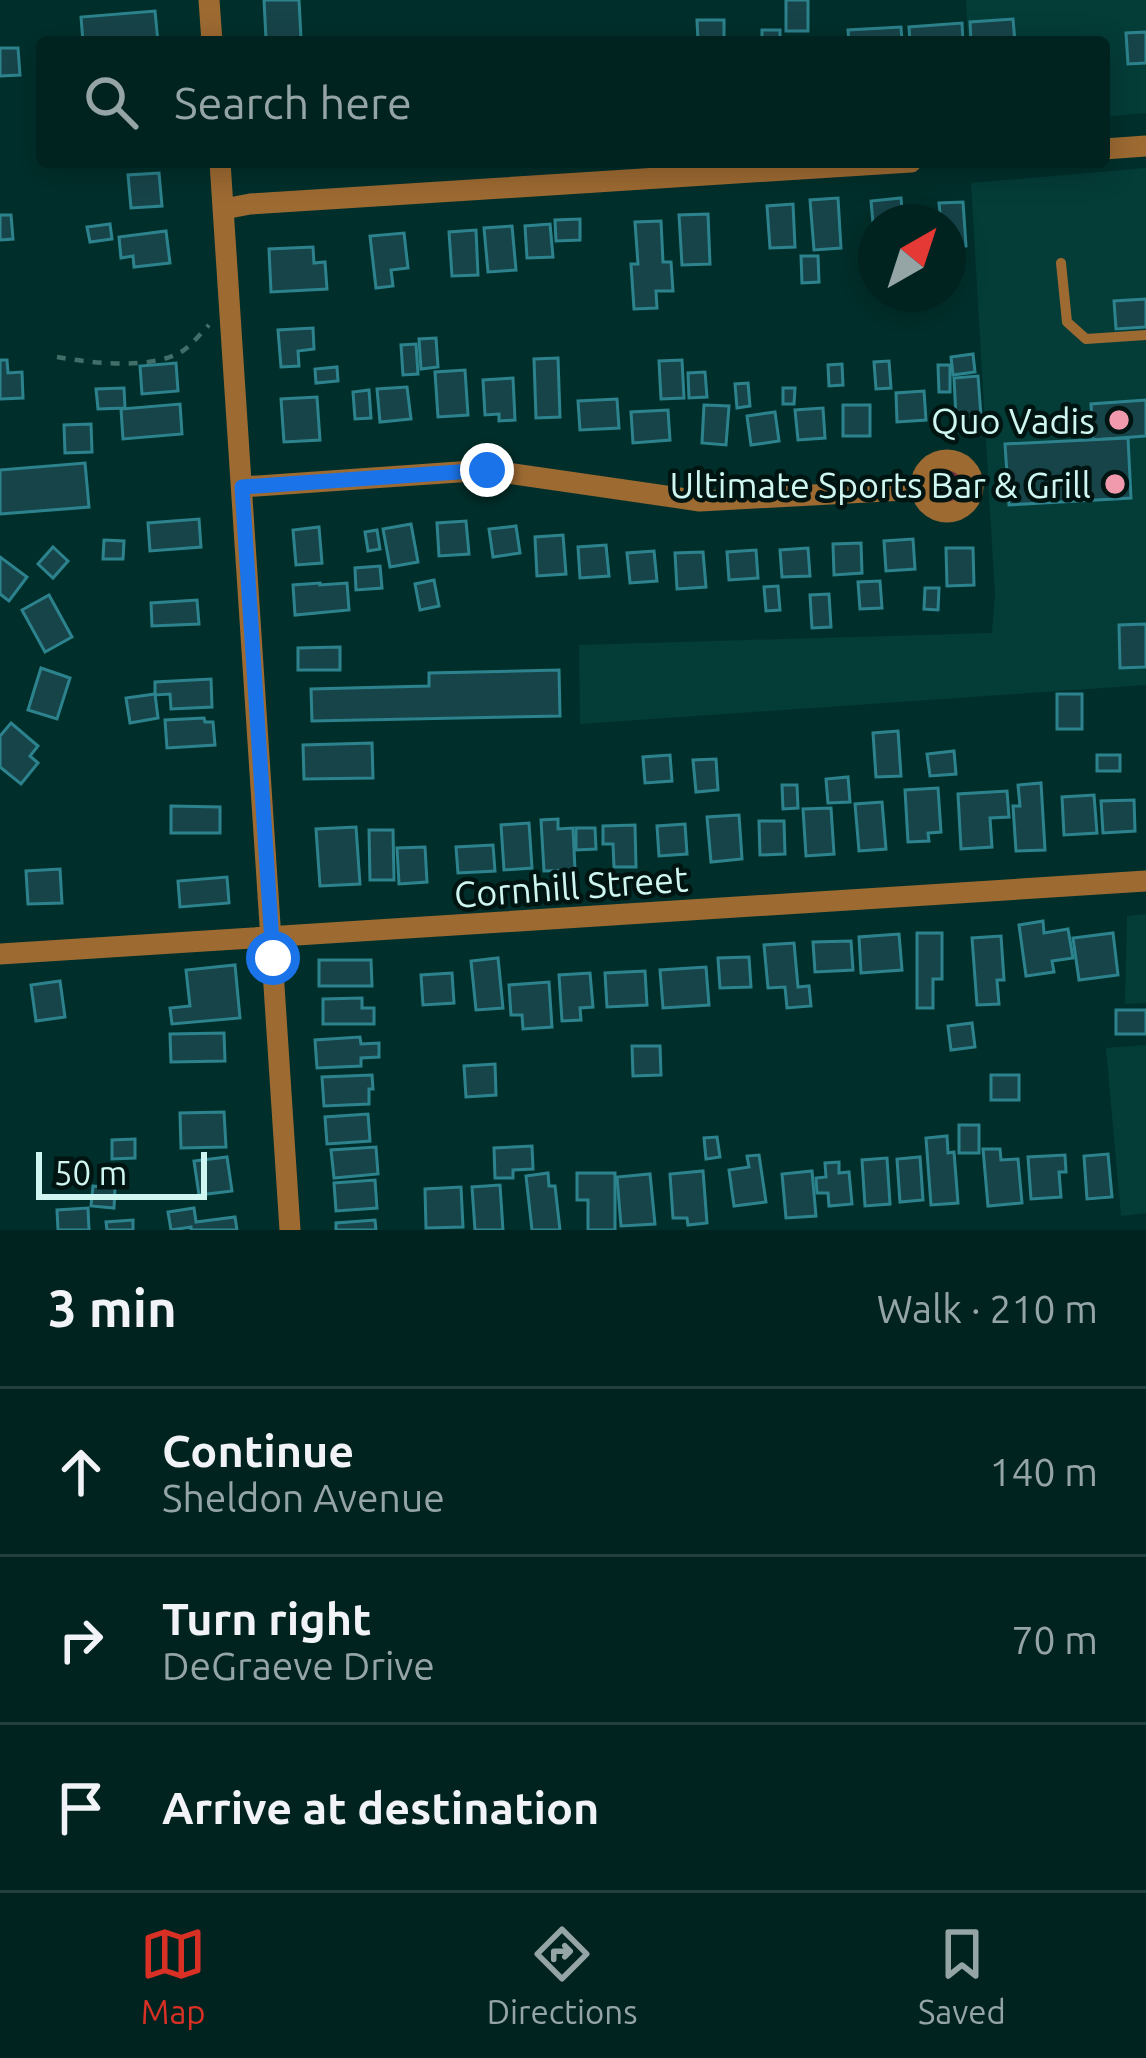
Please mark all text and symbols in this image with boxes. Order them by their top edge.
search box [36,36,1110,168]
icon: search [78,69,144,135]
text: Search here [174,77,412,128]
north arrow [858,204,966,312]
place label: Quo Vadis [931,400,1095,441]
marker: Quo Vadis [1106,407,1132,433]
route end [460,443,514,497]
place label: Ultimate Sports Bar & Grill [670,464,1091,505]
marker: Ultimate Sports Bar & Grill [1102,471,1128,497]
street label: Cornhill Street [453,857,689,915]
route start [246,931,300,985]
scale bar [36,1146,207,1199]
text: 50 m [54,1154,127,1191]
text: 3 min [48,1279,177,1337]
text: Walk · 210 m [877,1287,1098,1330]
text: Continue [162,1425,354,1476]
icon: ahead [48,1439,114,1505]
text: 140 m [989,1450,1098,1493]
text: Sheldon Avenue [162,1476,445,1519]
text: Turn right [162,1593,371,1644]
icon: right [48,1607,114,1673]
text: 70 m [1011,1618,1098,1661]
text: DeGraeve Drive [162,1644,435,1687]
icon: arrive [48,1775,114,1841]
text: Arrive at destination [162,1782,599,1833]
tab: Map [140,1921,206,2030]
tab: Directions [487,1921,637,2030]
tab: Saved [918,1921,1006,2030]

